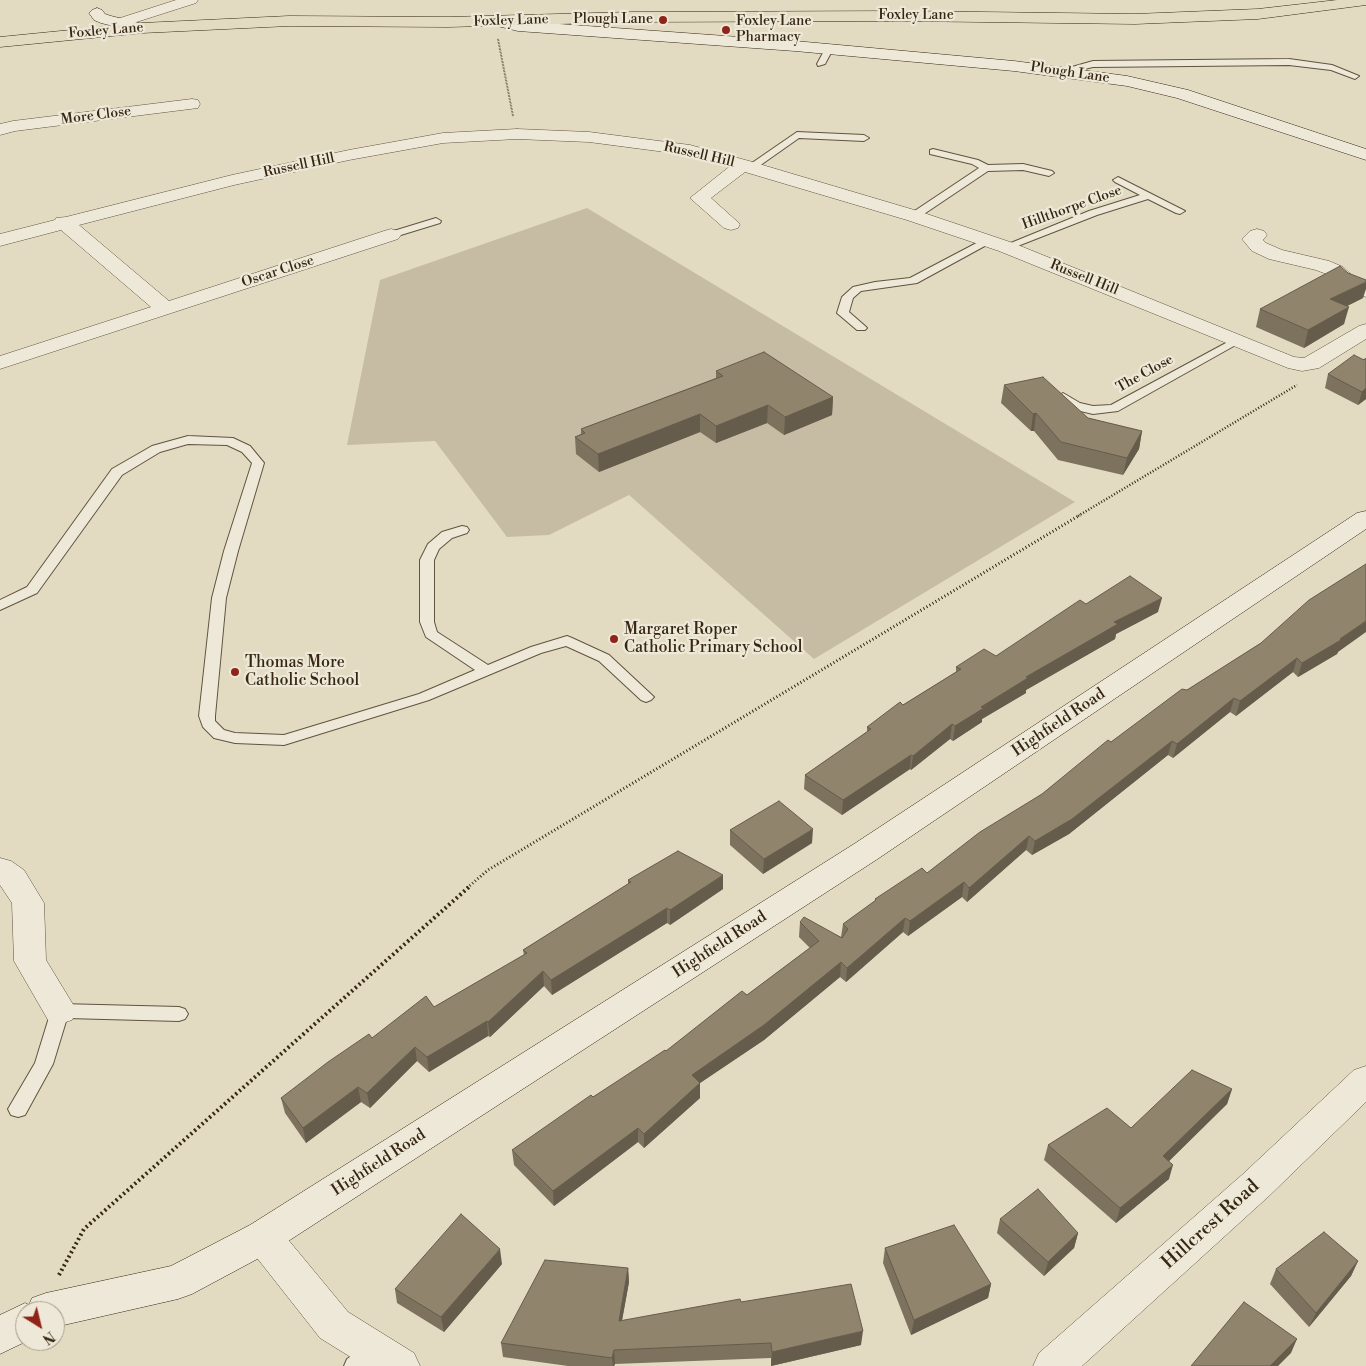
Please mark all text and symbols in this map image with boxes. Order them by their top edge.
street label: Foxley Lane [878,8,954,24]
street label: Foxley Lane [473,11,549,31]
place label: Plough Lane [573,12,653,28]
marker: Plough Lane [657,14,669,26]
place label: Foxley Lane Pharmacy [736,14,811,46]
street label: Foxley Lane [68,19,144,43]
marker: Foxley Lane Pharmacy [720,24,732,36]
street label: Plough Lane [1029,59,1111,87]
street label: More Close [60,103,132,129]
street label: Russell Hill [662,139,736,171]
street label: Russell Hill [262,150,336,182]
street label: Hillthorpe Close [1020,182,1124,234]
street label: Oscar Close [240,252,316,292]
street label: Russell Hill [1047,257,1121,299]
street label: The Close [1113,351,1177,397]
place label: Margaret Roper Catholic Primary School [624,620,802,658]
marker: Margaret Roper Catholic Primary School [608,633,620,645]
place label: Thomas More Catholic School [245,653,359,691]
marker: Thomas More Catholic School [229,666,241,678]
street label: Highfield Road [1009,685,1109,761]
street label: Highfield Road [669,908,771,982]
street label: Highfield Road [328,1126,430,1200]
street label: Hillcrest Road [1158,1175,1264,1275]
north arrow [15,1301,65,1351]
text: N [38,1327,58,1348]

